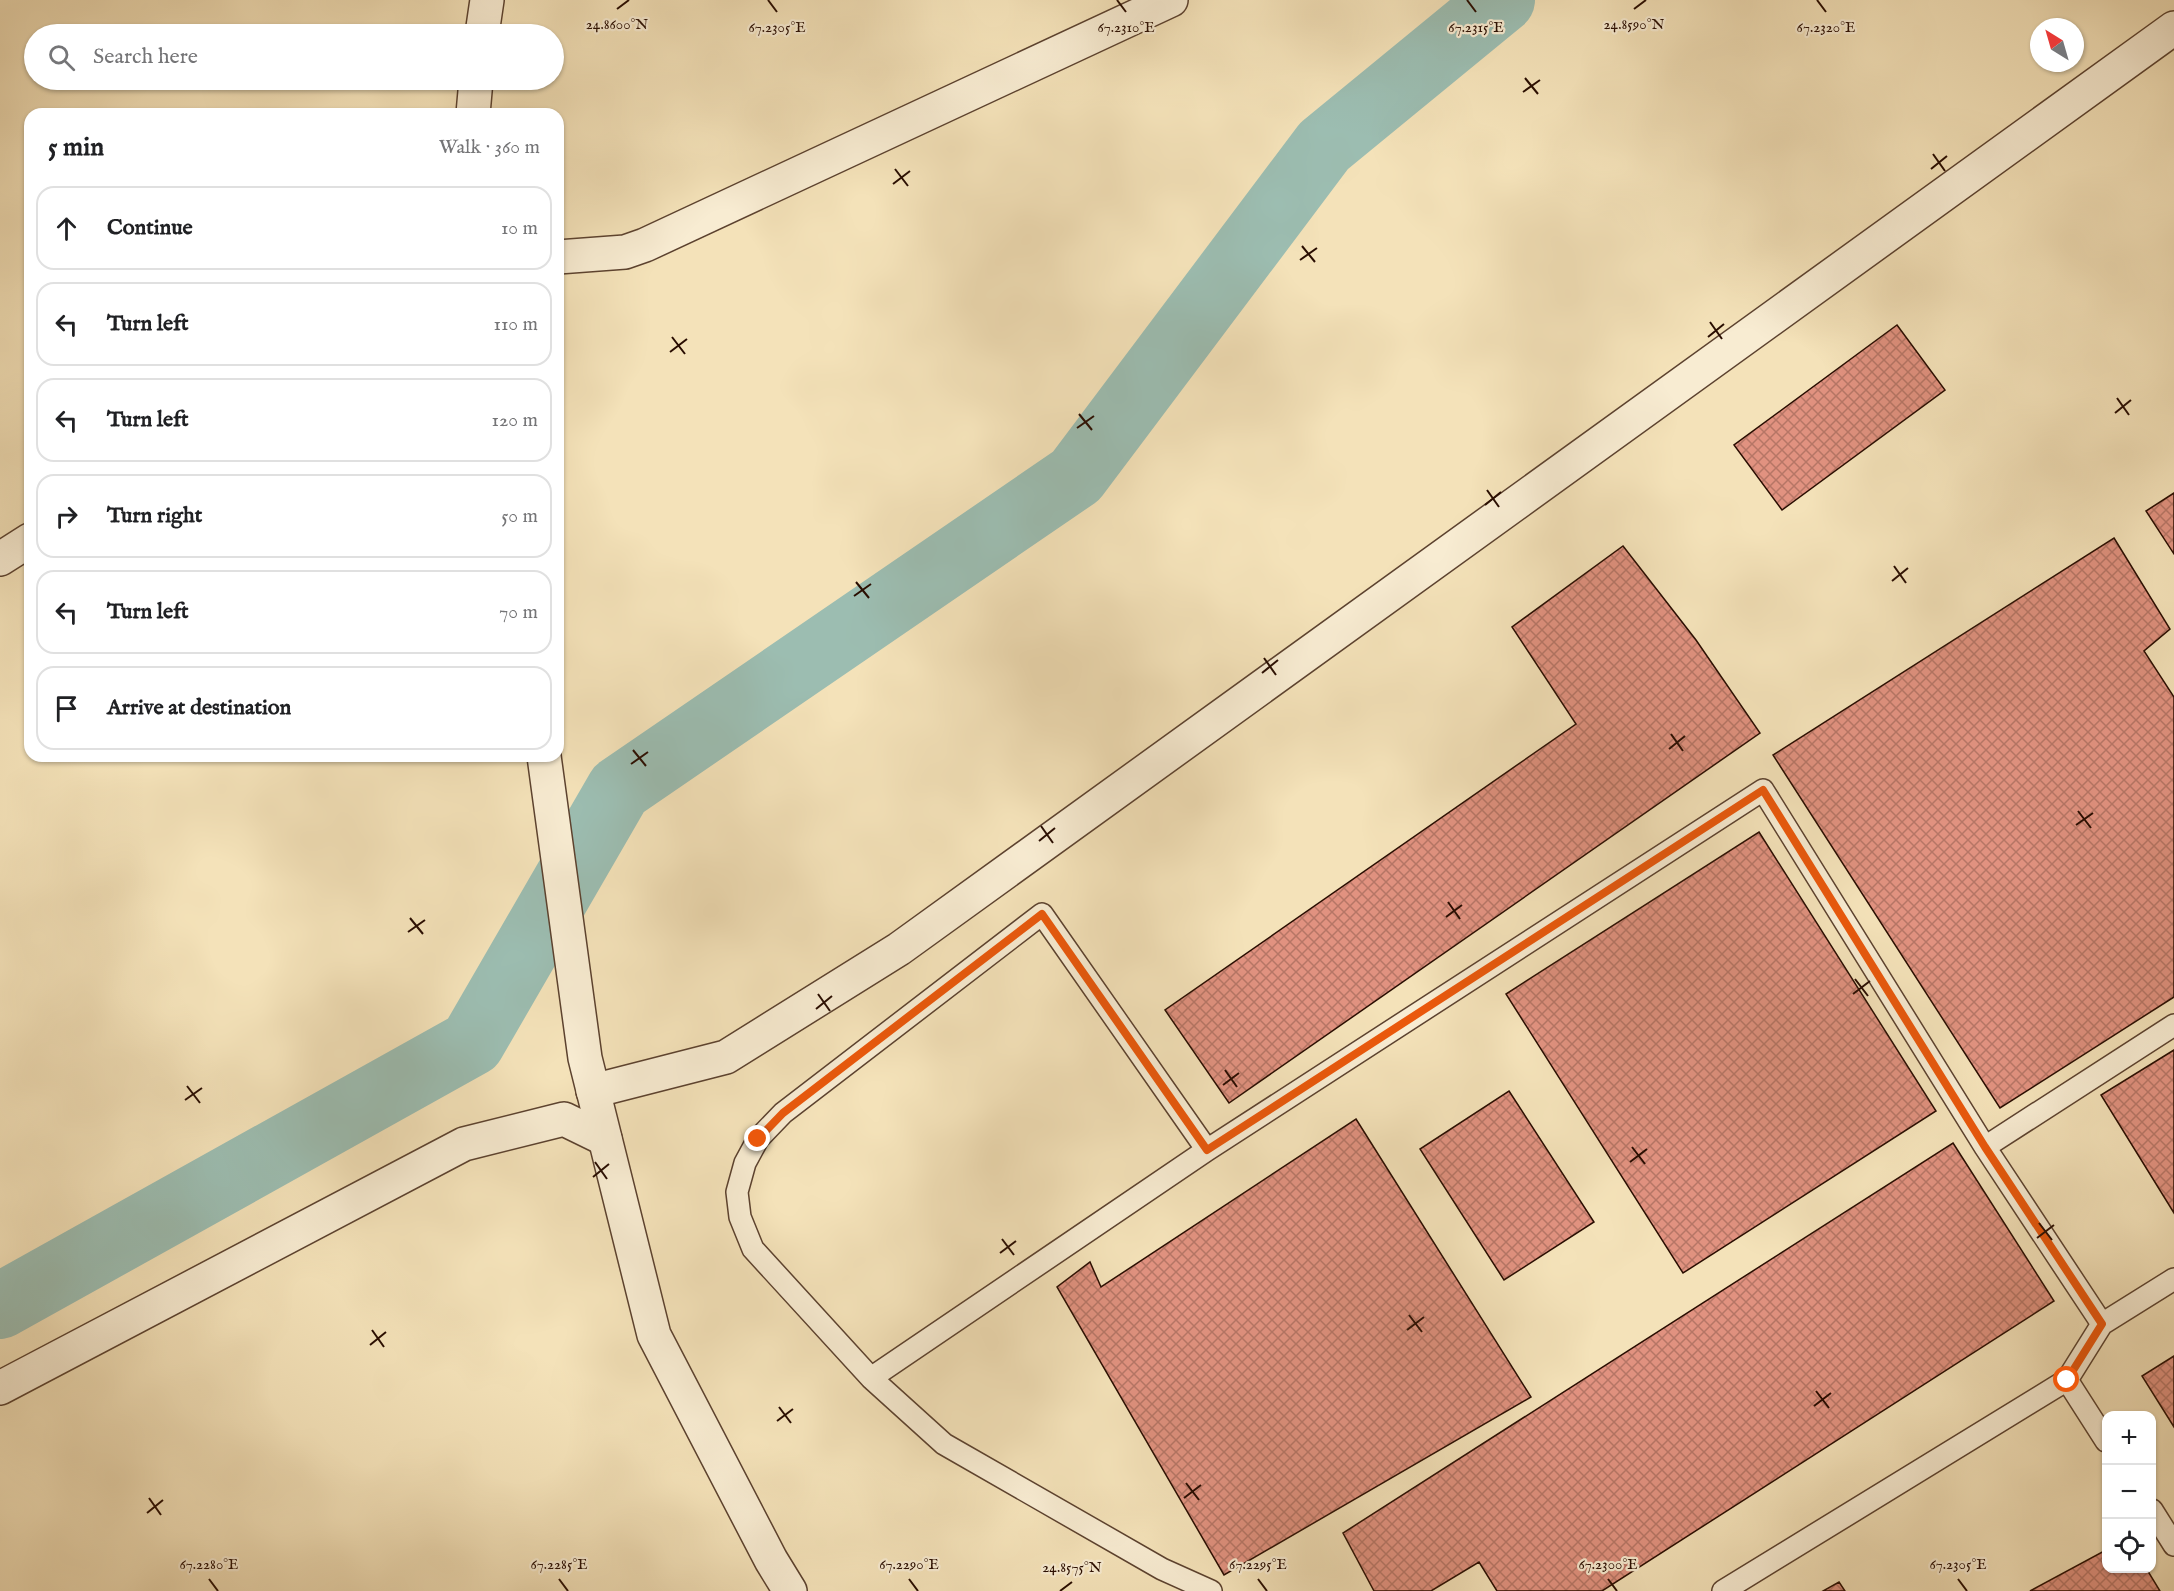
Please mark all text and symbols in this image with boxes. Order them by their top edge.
text: 24.8600°N [586,15,648,34]
text: 24.8590°N [1604,15,1664,34]
text: 67.2305°E [748,18,806,37]
text: 67.2310°E [1097,18,1155,37]
text: 67.2315°E [1448,18,1504,37]
text: 67.2320°E [1797,18,1855,37]
north arrow [2030,18,2084,72]
search box [24,24,564,90]
icon: search [45,41,78,74]
text: Search here [93,43,198,71]
text: 5 min [48,131,104,164]
text: Walk · 360 m [439,135,540,160]
icon: ahead [50,212,83,245]
text: Continue [107,214,193,242]
text: 10 m [501,216,538,241]
icon: left [50,308,83,341]
text: Turn left [107,310,189,338]
text: 110 m [494,312,538,337]
icon: left [50,404,83,437]
text: Turn left [107,406,189,434]
text: 120 m [492,408,538,433]
icon: right [50,500,83,533]
text: Turn right [107,502,202,530]
text: 50 m [501,504,538,529]
icon: left [50,596,83,629]
text: Turn left [107,598,189,626]
text: 70 m [499,600,538,625]
icon: arrive [50,692,83,725]
text: Arrive at destination [107,694,291,722]
route end [744,1125,770,1151]
route start [2053,1366,2079,1392]
map controls [2102,1411,2156,1573]
button: + [2102,1411,2156,1465]
button: − [2102,1465,2156,1519]
button: locate [2102,1519,2156,1573]
text: 67.2280°E [179,1555,239,1574]
text: 67.2285°E [530,1555,588,1574]
text: 67.2290°E [879,1555,939,1574]
text: 67.2295°E [1229,1555,1287,1574]
text: 67.2300°E [1578,1555,1638,1574]
text: 67.2305°E [1929,1555,1987,1574]
text: 24.8575°N [1042,1558,1102,1577]

